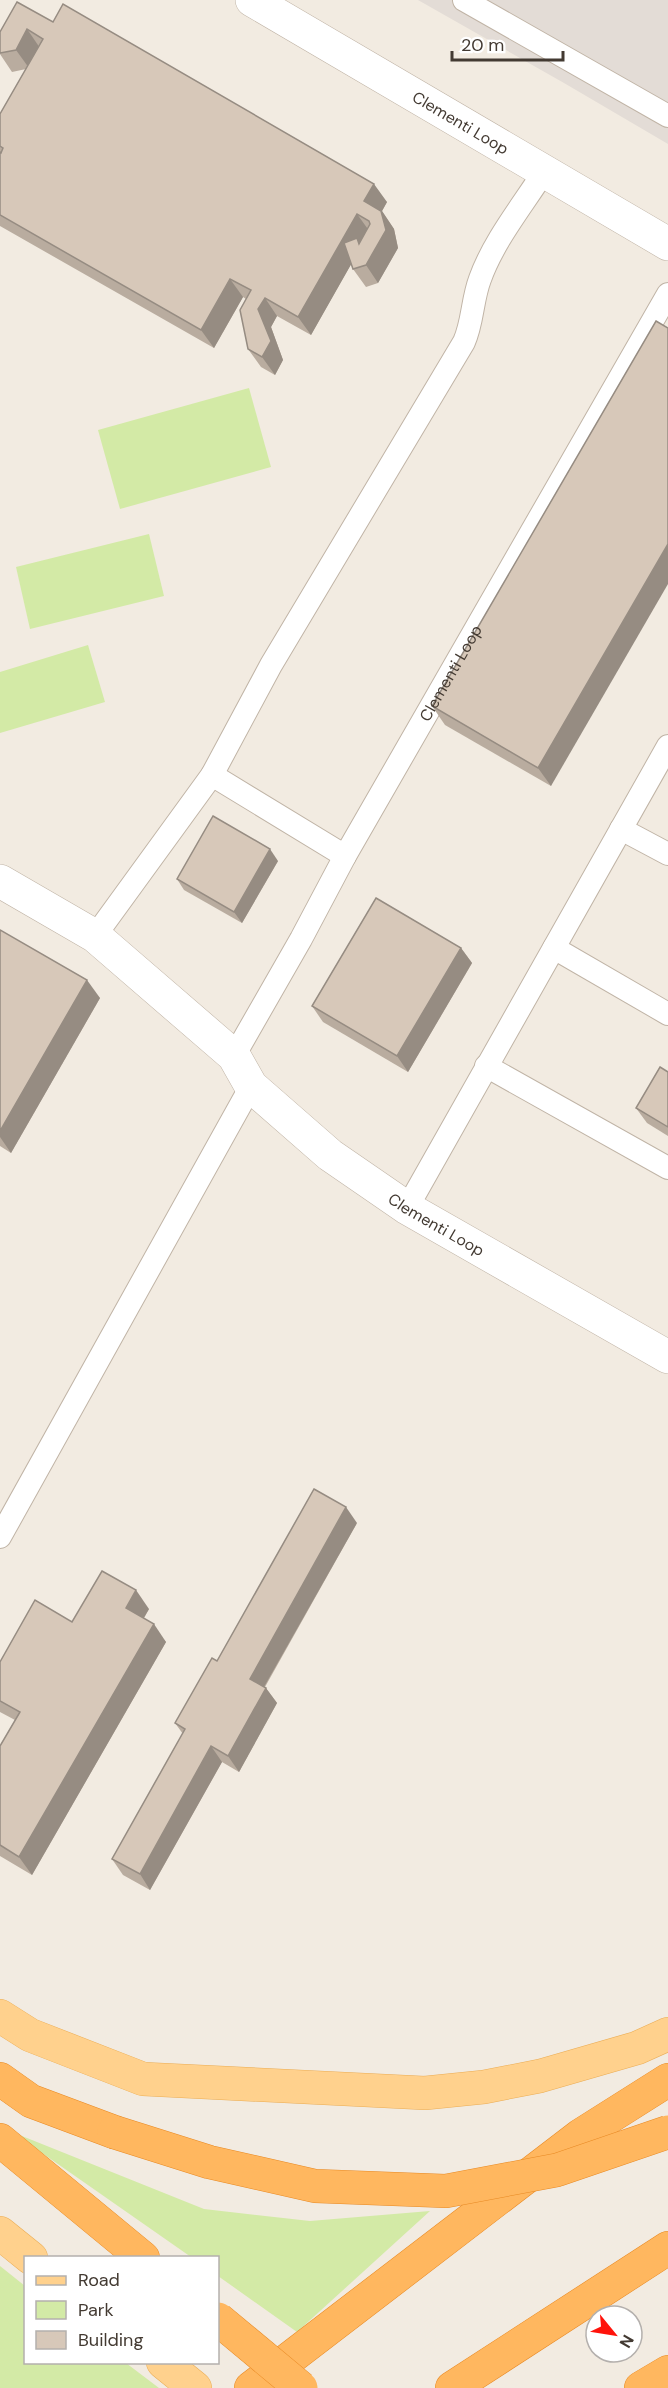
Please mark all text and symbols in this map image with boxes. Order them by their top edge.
scale bar [452,24,563,62]
text: 20 m [461,33,504,57]
street label: Clementi Loop [409,86,513,159]
street label: Clementi Loop [414,621,486,725]
street label: Clementi Loop [384,1188,489,1261]
legend [24,2256,219,2364]
text: Road [78,2268,120,2292]
text: Park [78,2298,114,2322]
north arrow [584,2304,644,2364]
text: Building [78,2328,143,2352]
text: N [615,2331,639,2352]

